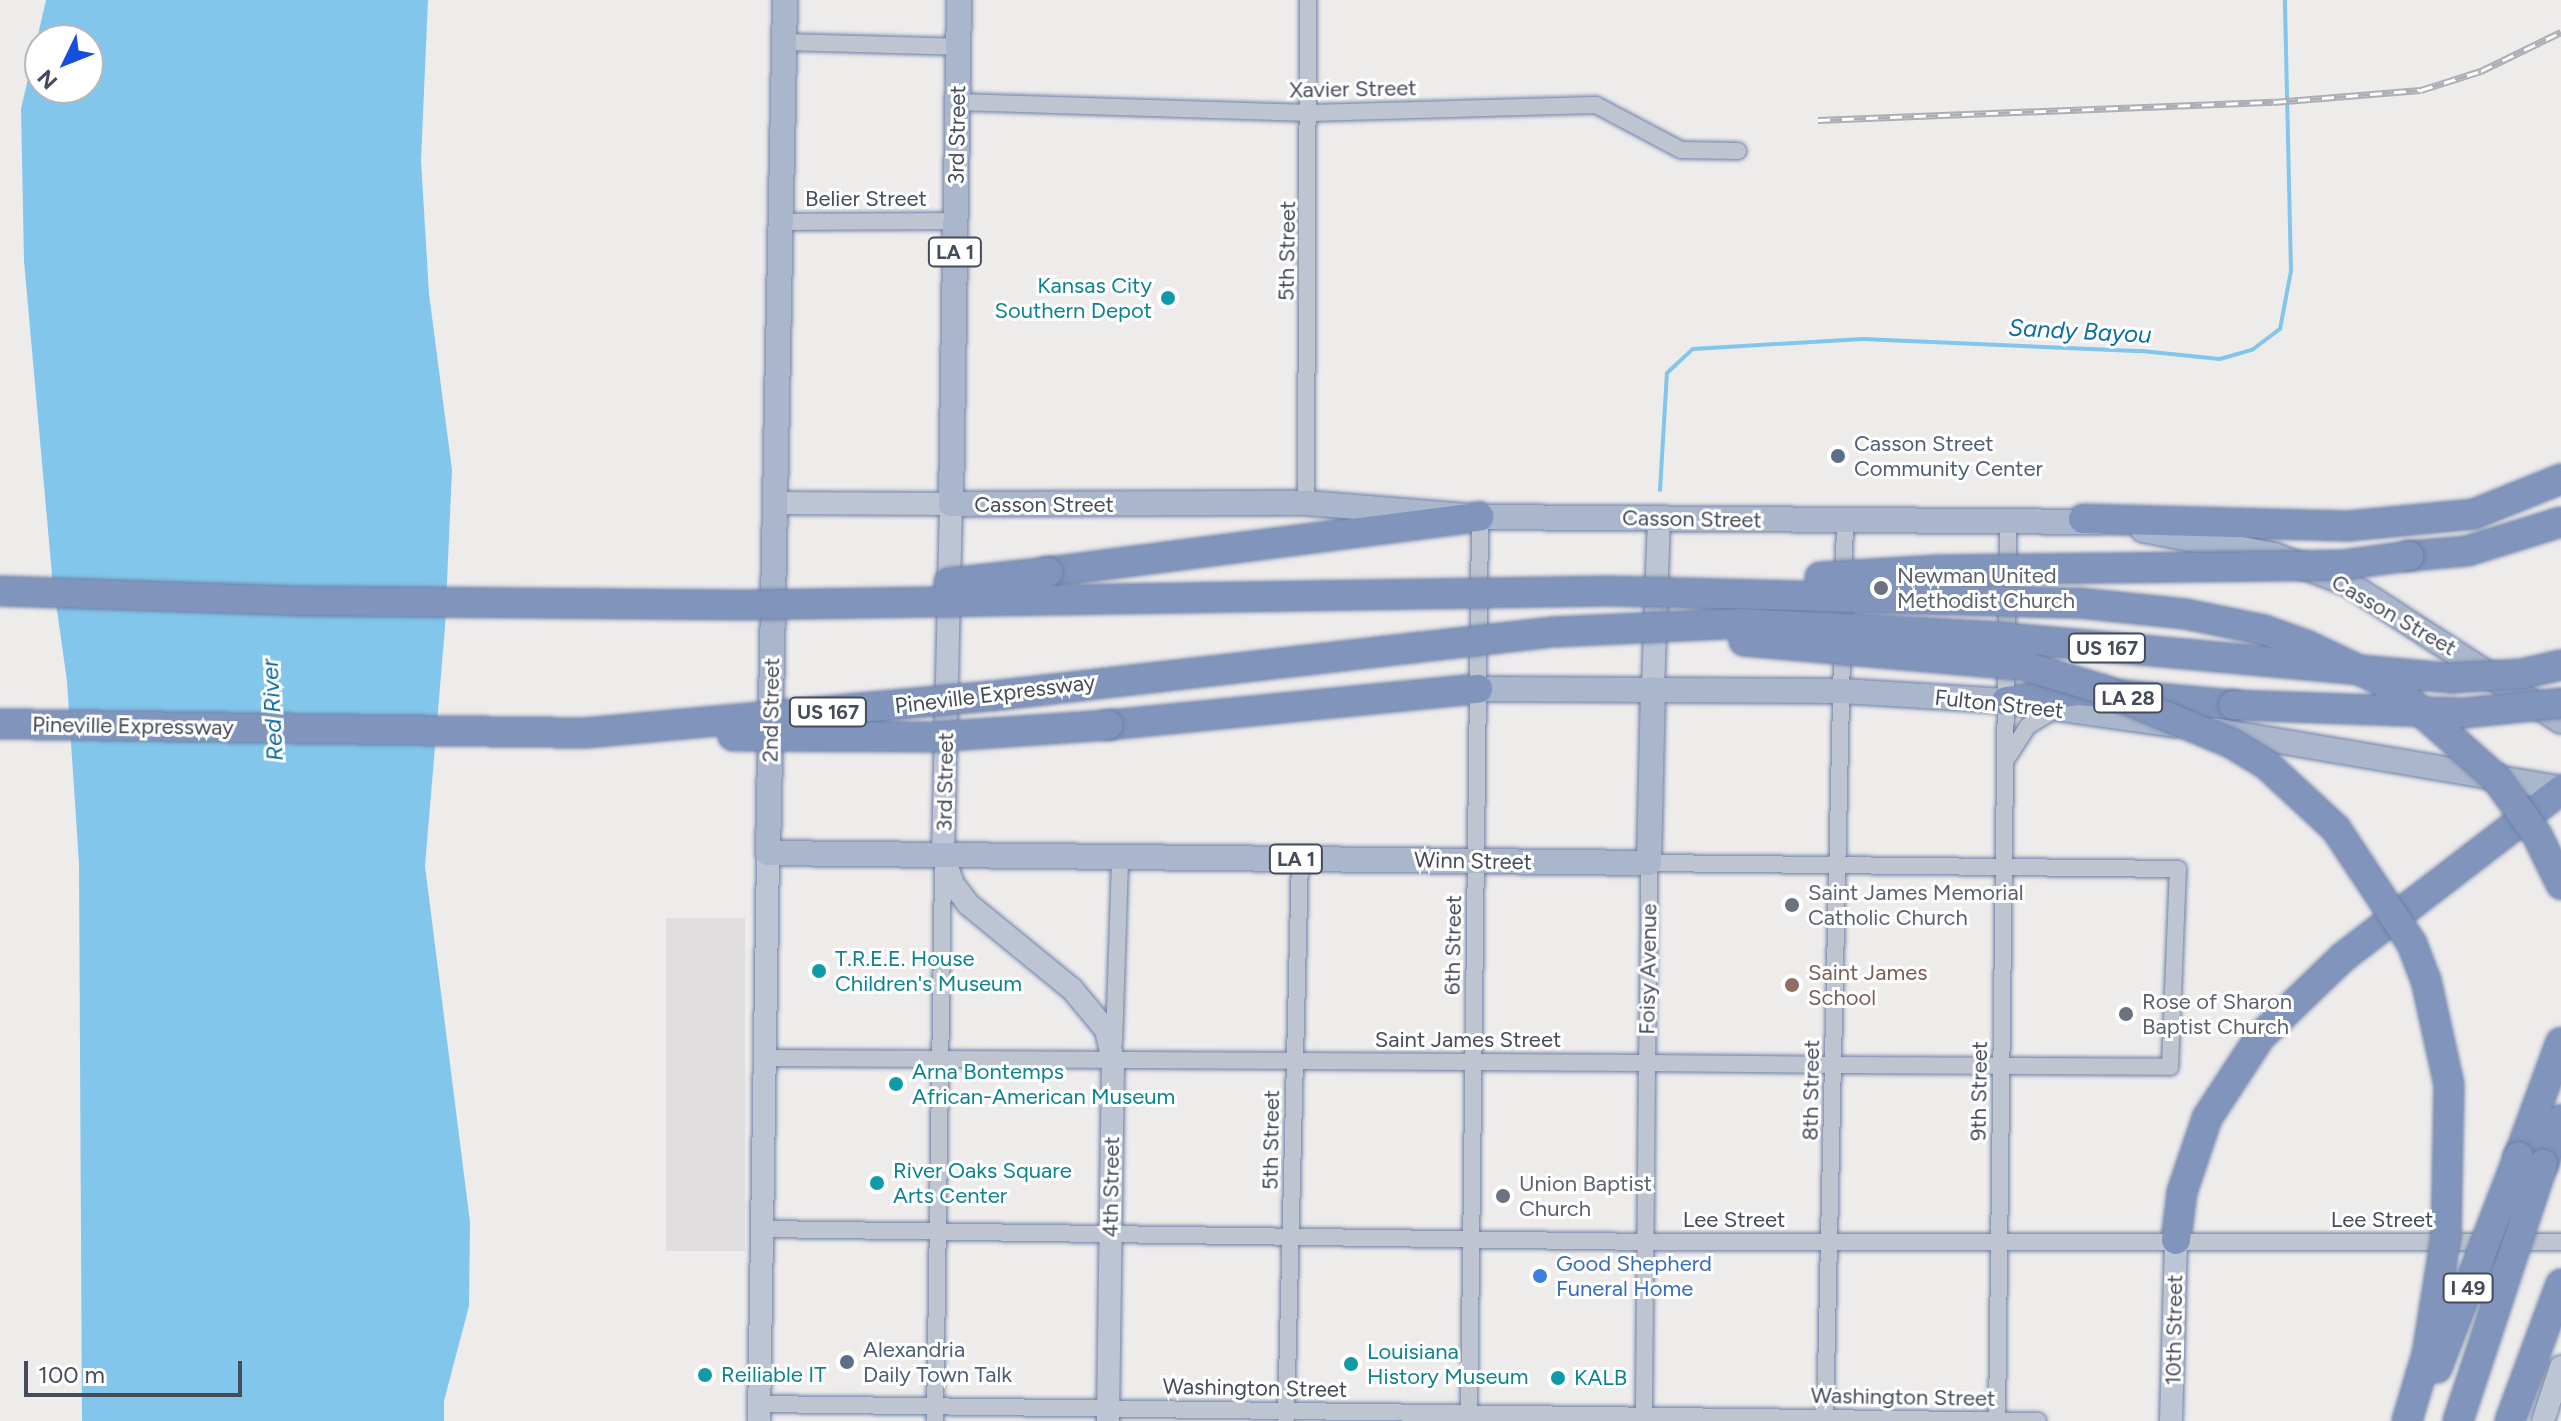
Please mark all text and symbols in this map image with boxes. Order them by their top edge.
north arrow [24,24,104,104]
text: N [32,64,63,95]
street label: Xavier Street [1289,75,1417,103]
street label: 3rd Street [943,85,971,185]
street label: Belier Street [805,186,927,212]
street label: 5th Street [1273,201,1301,301]
road number: LA 1 [927,236,983,268]
place label: Kansas City Southern Depot [994,272,1152,324]
marker: Kansas City Southern Depot [1159,289,1177,307]
water label: Sandy Bayou [2008,313,2152,349]
place label: Casson Street Community Center [1854,430,2043,482]
marker: Casson Street Community Center [1829,447,1847,465]
street label: Casson Street [974,492,1114,518]
street label: Casson Street [1622,505,1762,533]
place label: Newman United Methodist Church [1897,562,2075,614]
street label: Casson Street [2327,569,2461,661]
marker: Newman United Methodist Church [1872,579,1890,597]
road number: US 167 [2067,632,2147,664]
water label: Red River [255,658,289,762]
street label: 2nd Street [757,658,785,762]
street label: Pineville Expressway [893,669,1097,719]
road number: LA 28 [2092,682,2164,714]
street label: Fulton Street [1933,684,2065,724]
road number: US 167 [788,696,868,728]
street label: Pineville Expressway [32,711,234,741]
street label: 3rd Street [931,732,959,832]
road number: LA 1 [1268,843,1324,875]
street label: Winn Street [1414,847,1532,875]
place label: Saint James Memorial Catholic Church [1808,879,2024,930]
street label: 6th Street [1439,895,1467,995]
marker: Saint James Memorial Catholic Church [1783,896,1801,914]
street label: Foisy Avenue [1634,903,1662,1035]
place label: T.R.E.E. House Children's Museum [835,945,1022,996]
place label: Saint James School [1808,959,1927,1010]
marker: T.R.E.E. House Children's Museum [810,962,828,980]
marker: Saint James School [1783,976,1801,994]
place label: Rose of Sharon Baptist Church [2142,988,2292,1040]
marker: Rose of Sharon Baptist Church [2117,1005,2135,1023]
street label: Saint James Street [1375,1027,1561,1053]
street label: 8th Street [1797,1039,1825,1141]
street label: 9th Street [1965,1041,1993,1141]
place label: Arna Bontemps African-American Museum [912,1058,1175,1110]
marker: Arna Bontemps African-American Museum [887,1075,905,1093]
street label: 5th Street [1257,1090,1285,1190]
street label: 4th Street [1097,1136,1125,1238]
place label: River Oaks Square Arts Center [893,1157,1072,1208]
place label: Union Baptist Church [1519,1170,1652,1222]
marker: River Oaks Square Arts Center [868,1174,886,1192]
marker: Union Baptist Church [1494,1187,1512,1205]
street label: Lee Street [1683,1207,1785,1233]
street label: Lee Street [2331,1207,2433,1233]
place label: Good Shepherd Funeral Home [1556,1250,1712,1302]
marker: Good Shepherd Funeral Home [1531,1267,1549,1285]
road number: I 49 [2442,1272,2494,1304]
street label: 10th Street [2160,1274,2188,1386]
place label: Alexandria Daily Town Talk [863,1336,1012,1388]
place label: Louisiana History Museum [1367,1338,1528,1390]
scale bar [28,1345,246,1395]
marker: Alexandria Daily Town Talk [838,1353,856,1371]
marker: Louisiana History Museum [1342,1355,1360,1373]
text: 100 m [38,1360,105,1389]
place label: Reiliable IT [721,1362,826,1388]
place label: KALB [1574,1365,1627,1391]
marker: Reiliable IT [696,1366,714,1384]
marker: KALB [1549,1369,1567,1387]
street label: Washington Street [1162,1373,1348,1403]
street label: Washington Street [1810,1382,1996,1412]

